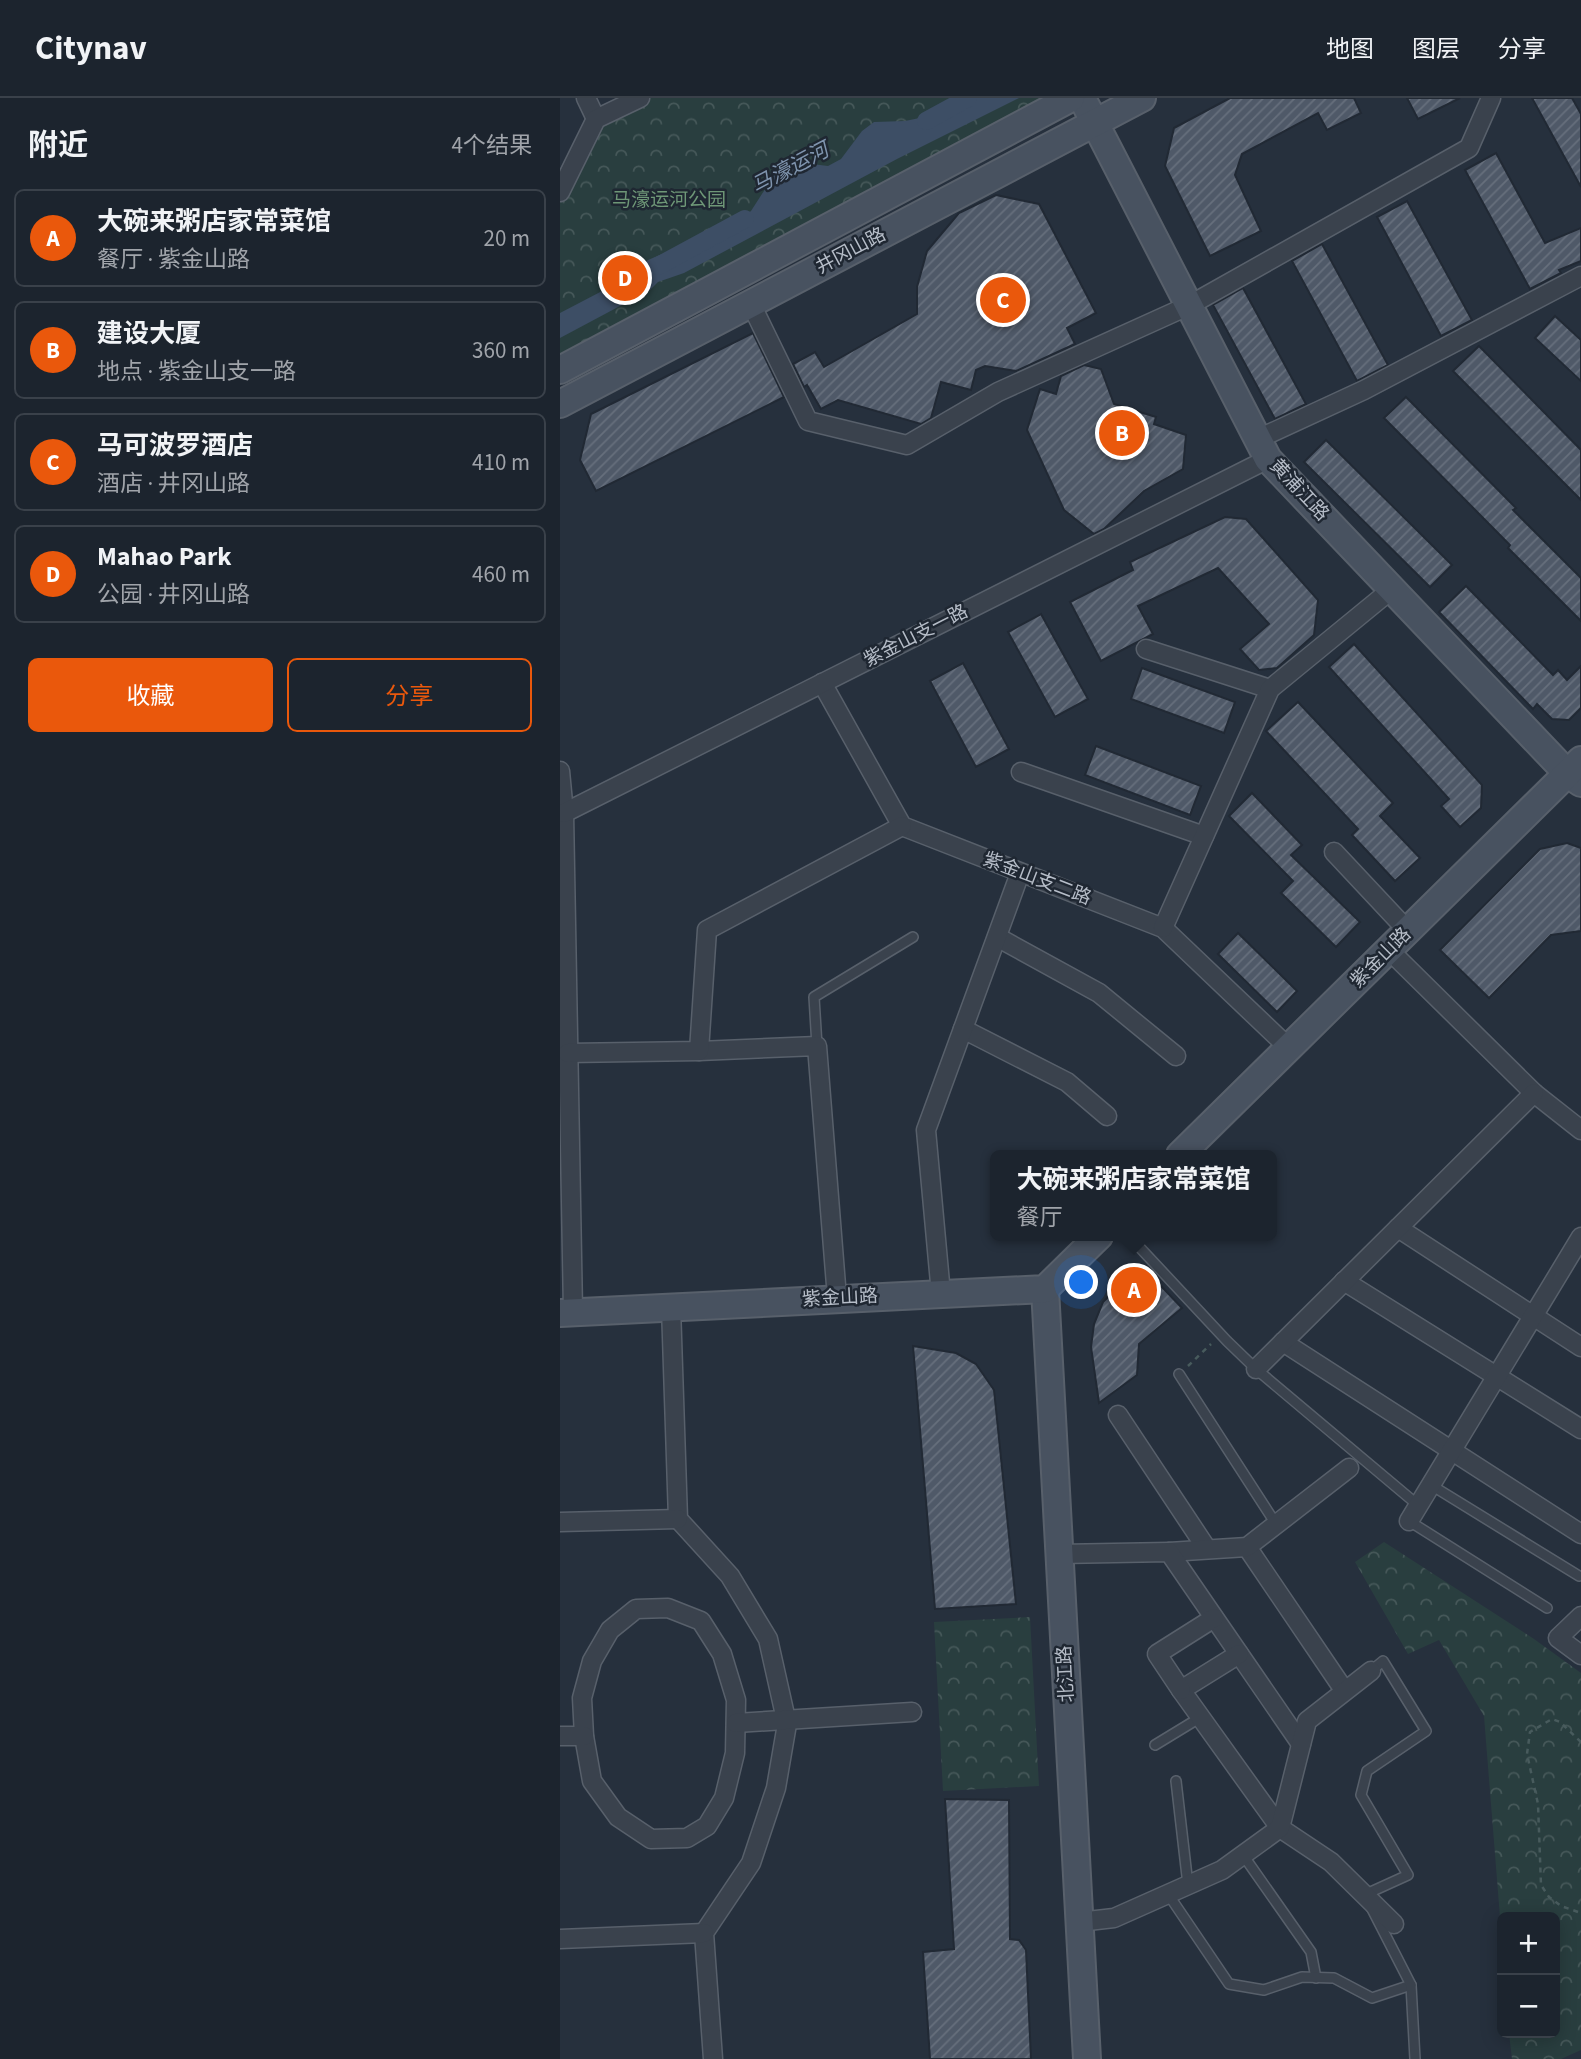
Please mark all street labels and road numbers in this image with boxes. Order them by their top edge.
street label: 井冈山路 [811,221,891,281]
street label: 黄浦江路 [1263,453,1335,527]
street label: 紫金山支一路 [859,598,973,674]
street label: 紫金山支二路 [979,846,1095,912]
street label: 紫金山路 [1345,922,1417,994]
street label: 紫金山路 [801,1283,879,1313]
street label: 北江路 [1051,1645,1081,1703]

